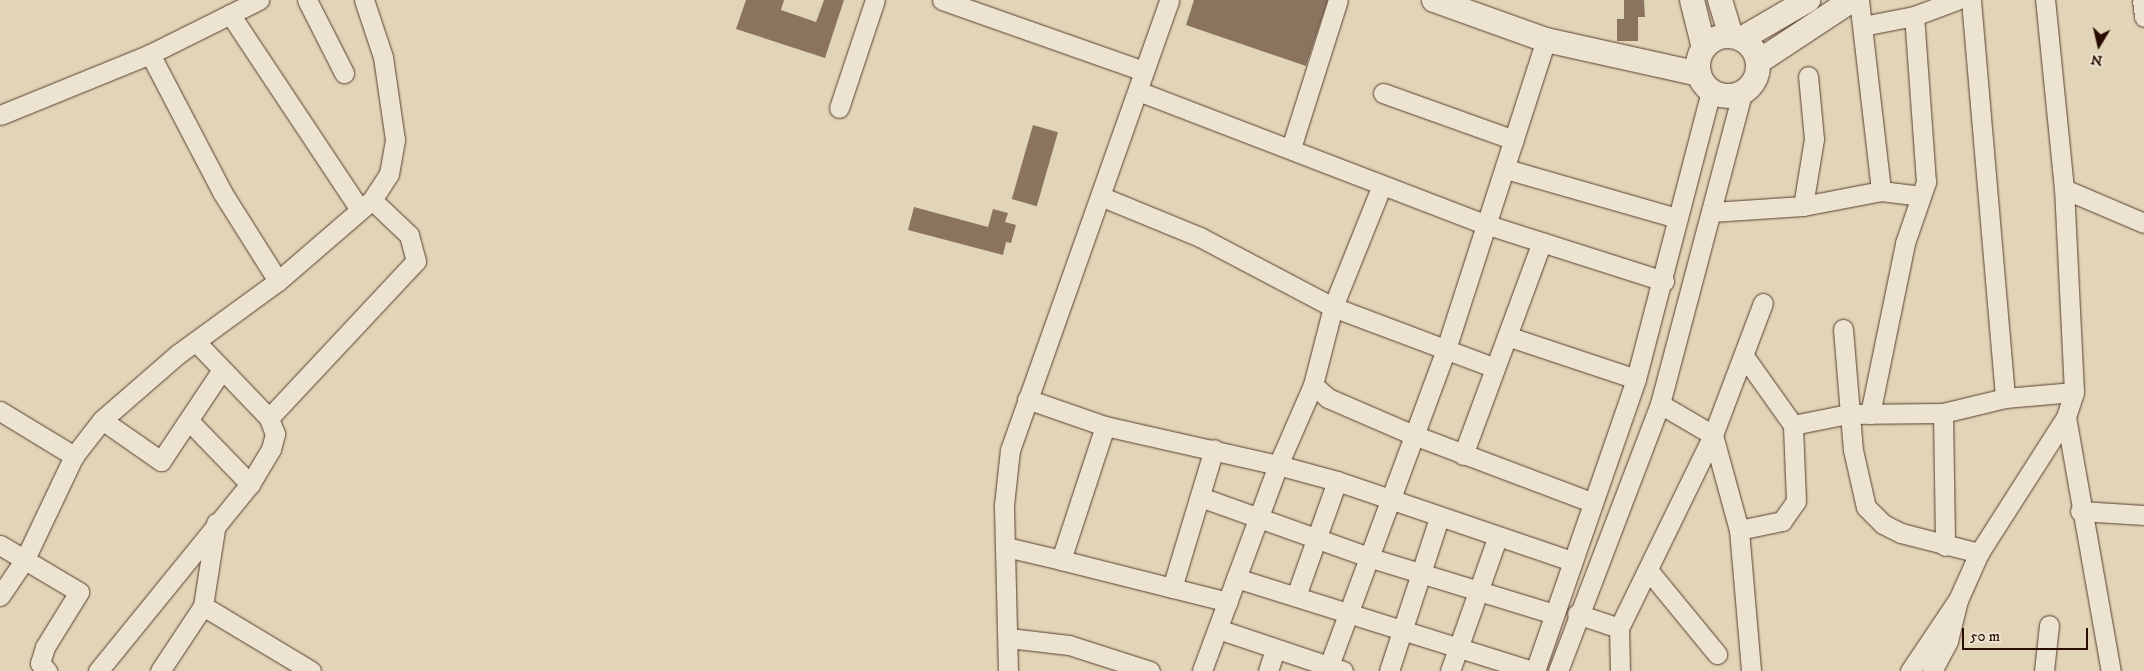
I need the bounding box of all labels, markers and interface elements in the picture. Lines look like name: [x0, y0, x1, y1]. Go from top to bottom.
north arrow: [2074, 20, 2124, 70]
text: N: [2090, 50, 2104, 70]
scale bar: [1964, 618, 2090, 650]
text: 50 m: [1970, 627, 2000, 646]

